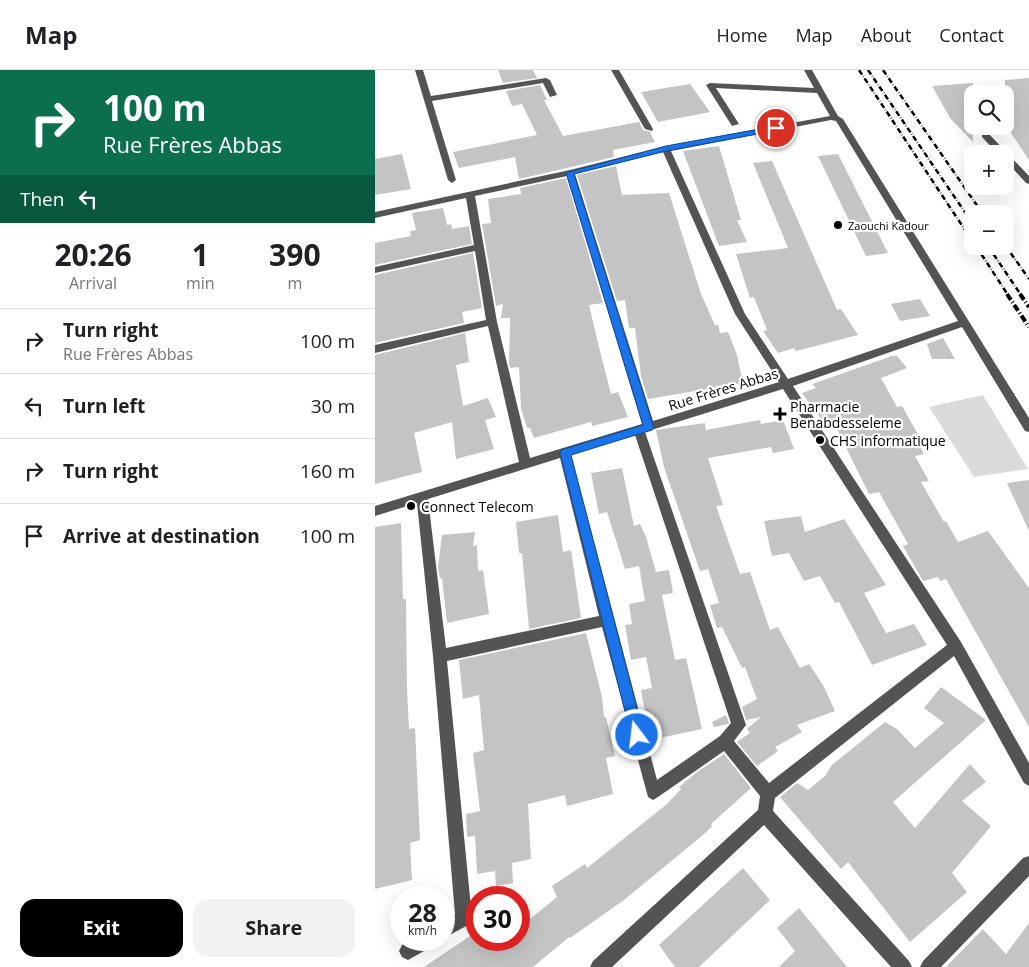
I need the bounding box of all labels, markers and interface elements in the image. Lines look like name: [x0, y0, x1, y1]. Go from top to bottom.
text: Map: [25, 18, 77, 51]
text: Home: [717, 23, 767, 47]
text: Map: [795, 23, 833, 47]
text: About: [861, 23, 911, 47]
text: Contact: [939, 23, 1004, 47]
text: 100 m: [103, 84, 207, 131]
map controls: [964, 85, 1014, 255]
button: search: [964, 85, 1014, 135]
icon: right: [20, 90, 85, 155]
pin: [755, 107, 797, 149]
icon: arrive: [762, 114, 790, 142]
text: Rue Frères Abbas: [103, 129, 282, 159]
button: +: [964, 145, 1014, 195]
icon: left: [74, 185, 102, 213]
text: Then: [20, 186, 64, 212]
button: −: [964, 205, 1014, 255]
place label: Zaouchi Kadour: [848, 218, 929, 233]
marker: Zaouchi Kadour: [832, 219, 844, 231]
text: 20:26: [54, 234, 132, 275]
text: 1: [192, 234, 209, 275]
text: 390: [269, 234, 321, 275]
text: Arrival: [69, 272, 117, 294]
text: min: [186, 272, 215, 294]
text: m: [287, 272, 302, 294]
text: Turn right: [63, 317, 158, 343]
icon: right: [20, 327, 48, 355]
text: 100 m: [300, 328, 355, 354]
text: Rue Frères Abbas: [63, 343, 193, 365]
street label: Rue Frères Abbas: [666, 363, 781, 415]
icon: left: [20, 392, 48, 420]
text: Turn left: [63, 393, 145, 419]
text: 30 m: [311, 393, 355, 419]
place label: Pharmacie Benabdesseleme: [790, 397, 902, 432]
marker: Pharmacie Benabdesseleme: [774, 408, 786, 420]
place label: CHS informatique: [830, 431, 946, 450]
marker: CHS informatique: [814, 434, 826, 446]
icon: right: [20, 457, 48, 485]
text: Turn right: [63, 458, 158, 484]
text: 160 m: [300, 458, 355, 484]
place label: Connect Telecom: [421, 497, 534, 516]
marker: Connect Telecom: [405, 500, 417, 512]
icon: arrive: [20, 522, 48, 550]
text: Arrive at destination: [63, 523, 260, 549]
text: 100 m: [300, 523, 355, 549]
position arrow: [610, 708, 662, 760]
speed limit sign: 30: [465, 886, 530, 951]
text: 28: [408, 895, 437, 929]
button: Exit: [20, 899, 183, 957]
button: Share: [193, 899, 355, 957]
text: km/h: [408, 922, 437, 939]

